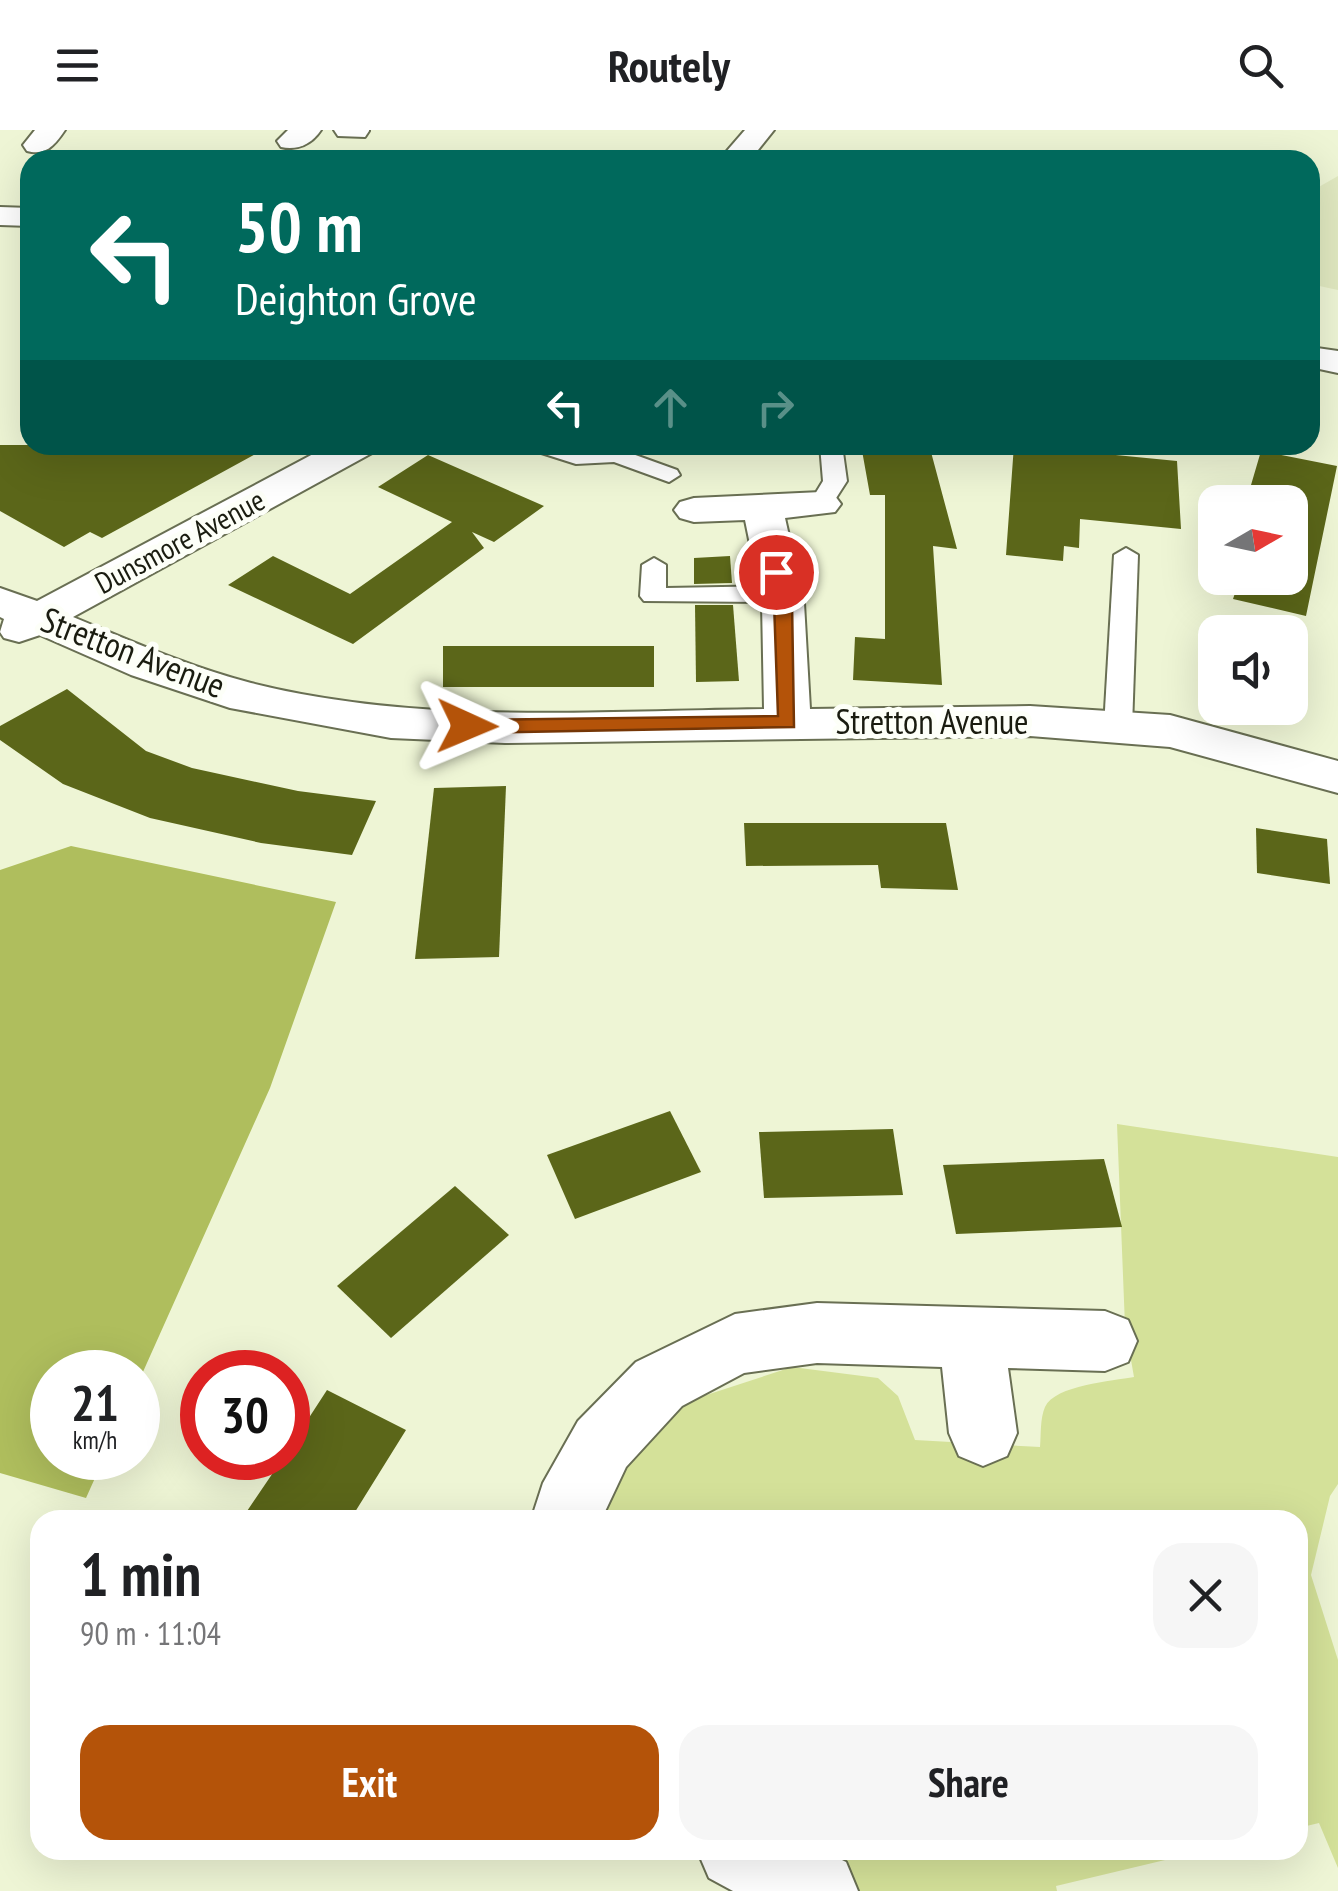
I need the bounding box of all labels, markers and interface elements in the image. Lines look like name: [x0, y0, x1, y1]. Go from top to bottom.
text: Routely: [608, 36, 730, 94]
icon: menu: [50, 38, 105, 93]
icon: search: [1233, 38, 1288, 93]
text: 50 m: [235, 181, 363, 271]
icon: left: [70, 190, 200, 320]
text: Deighton Grove: [235, 269, 476, 327]
icon: left: [538, 380, 593, 435]
icon: ahead: [643, 380, 698, 435]
icon: right: [748, 380, 803, 435]
street label: Dunsmore Avenue: [88, 480, 271, 602]
north arrow: [1198, 485, 1308, 595]
map controls: [1198, 485, 1308, 725]
pin: [734, 530, 819, 615]
icon: arrive: [749, 545, 804, 600]
street label: Stretton Avenue: [35, 596, 232, 708]
button: sound: [1198, 615, 1308, 725]
position arrow: [415, 674, 519, 778]
street label: Stretton Avenue: [835, 698, 1029, 744]
speed limit sign: 30: [180, 1350, 310, 1480]
text: 21: [71, 1370, 119, 1435]
text: km/h: [73, 1424, 117, 1456]
text: 1 min: [80, 1535, 201, 1613]
button: close: [1153, 1543, 1258, 1648]
text: 90 m · 11:04: [80, 1612, 221, 1654]
button: Exit: [80, 1725, 659, 1840]
button: Share: [679, 1725, 1258, 1840]

